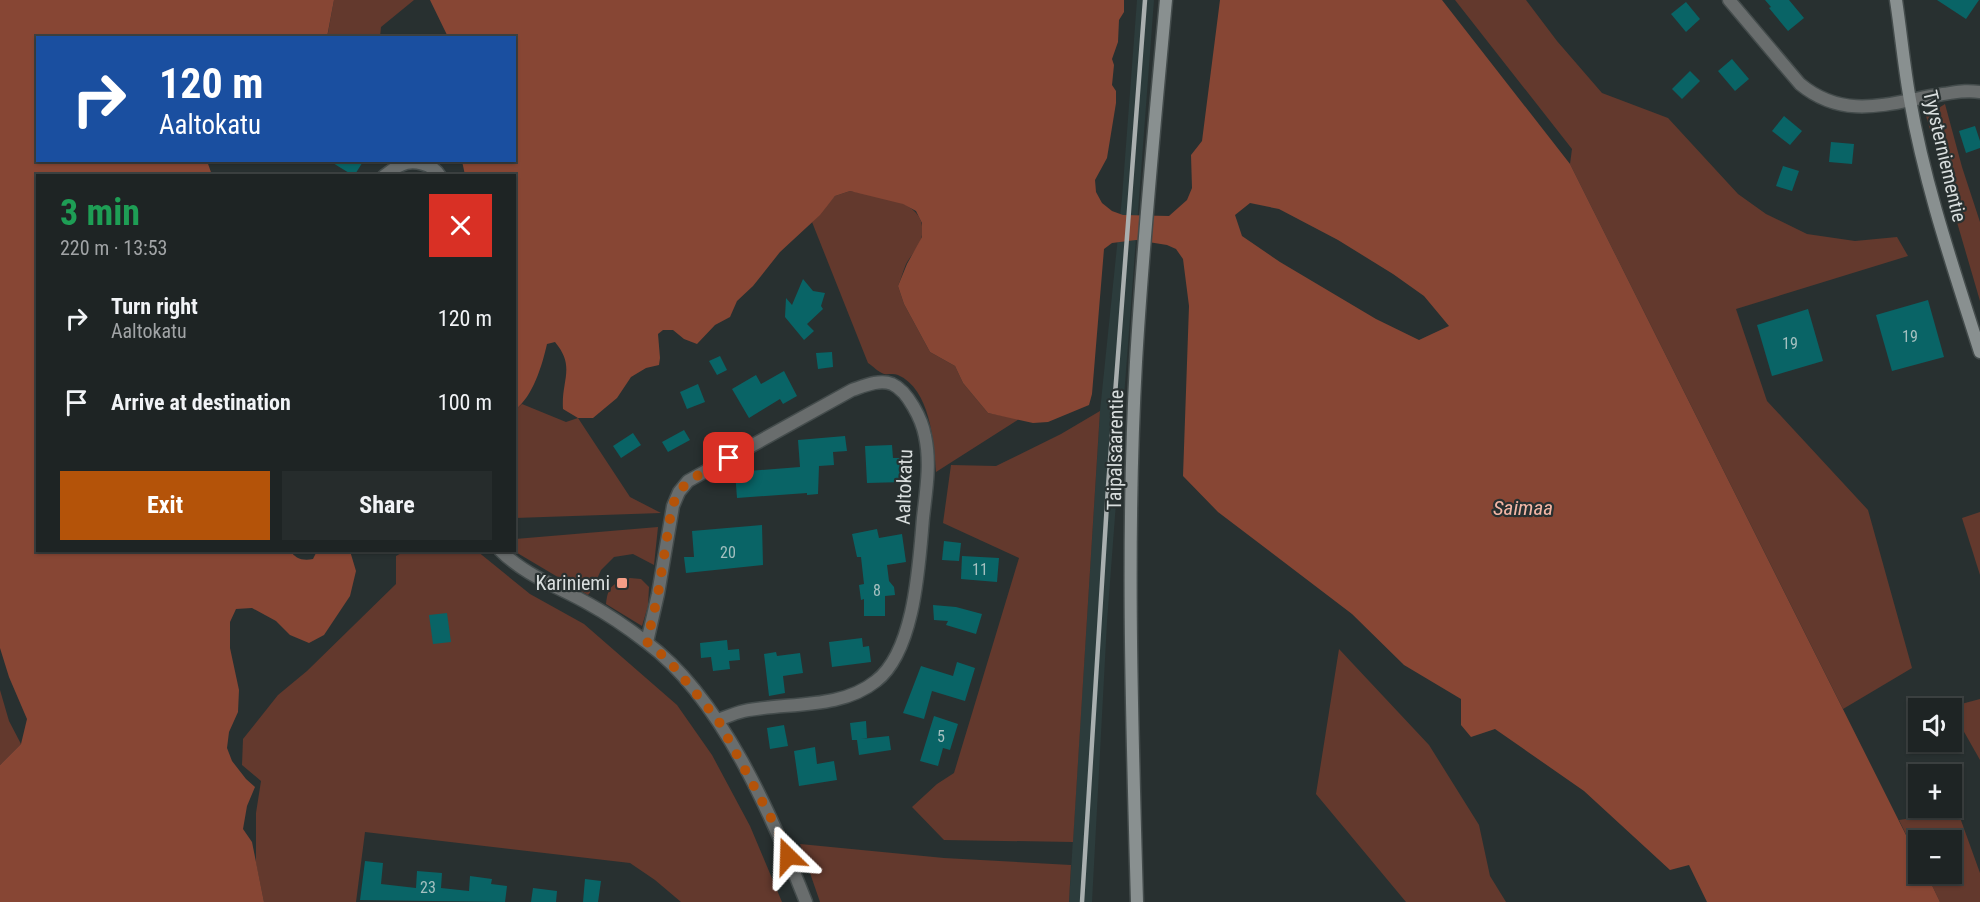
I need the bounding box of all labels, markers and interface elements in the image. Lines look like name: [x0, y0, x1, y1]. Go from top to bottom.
text: 120 m: [159, 59, 264, 108]
icon: right: [60, 60, 138, 138]
street label: Tyysterniementie: [1918, 88, 1972, 224]
text: Aaltokatu: [159, 109, 261, 141]
text: 3 min: [60, 192, 140, 234]
button: close: [429, 194, 492, 257]
text: 220 m · 13:53: [60, 236, 167, 260]
text: Turn right: [111, 294, 198, 319]
icon: right: [60, 302, 93, 335]
text: 120 m: [438, 306, 492, 331]
text: Aaltokatu: [111, 319, 187, 343]
house number: 19: [1902, 327, 1918, 346]
house number: 19: [1782, 334, 1798, 353]
icon: arrive: [60, 386, 93, 419]
street label: Taipalsaarentie: [1102, 389, 1128, 511]
text: Arrive at destination: [111, 390, 291, 415]
text: 100 m: [438, 390, 492, 415]
pin: [703, 432, 754, 483]
icon: arrive: [712, 441, 745, 474]
street label: Aaltokatu: [891, 449, 917, 525]
button: Exit: [60, 471, 270, 540]
button: Share: [282, 471, 492, 540]
water label: Saimaa: [1493, 496, 1553, 520]
house number: 20: [720, 543, 736, 562]
house number: 11: [972, 560, 988, 579]
place label: Kariniemi: [536, 571, 610, 595]
marker: Kariniemi: [615, 576, 629, 590]
house number: 8: [873, 581, 881, 600]
map controls: [1908, 698, 1962, 884]
button: sound: [1908, 698, 1962, 752]
house number: 5: [937, 727, 945, 746]
button: +: [1908, 764, 1962, 818]
position arrow: [756, 824, 820, 888]
button: −: [1908, 830, 1962, 884]
house number: 23: [420, 878, 436, 897]

